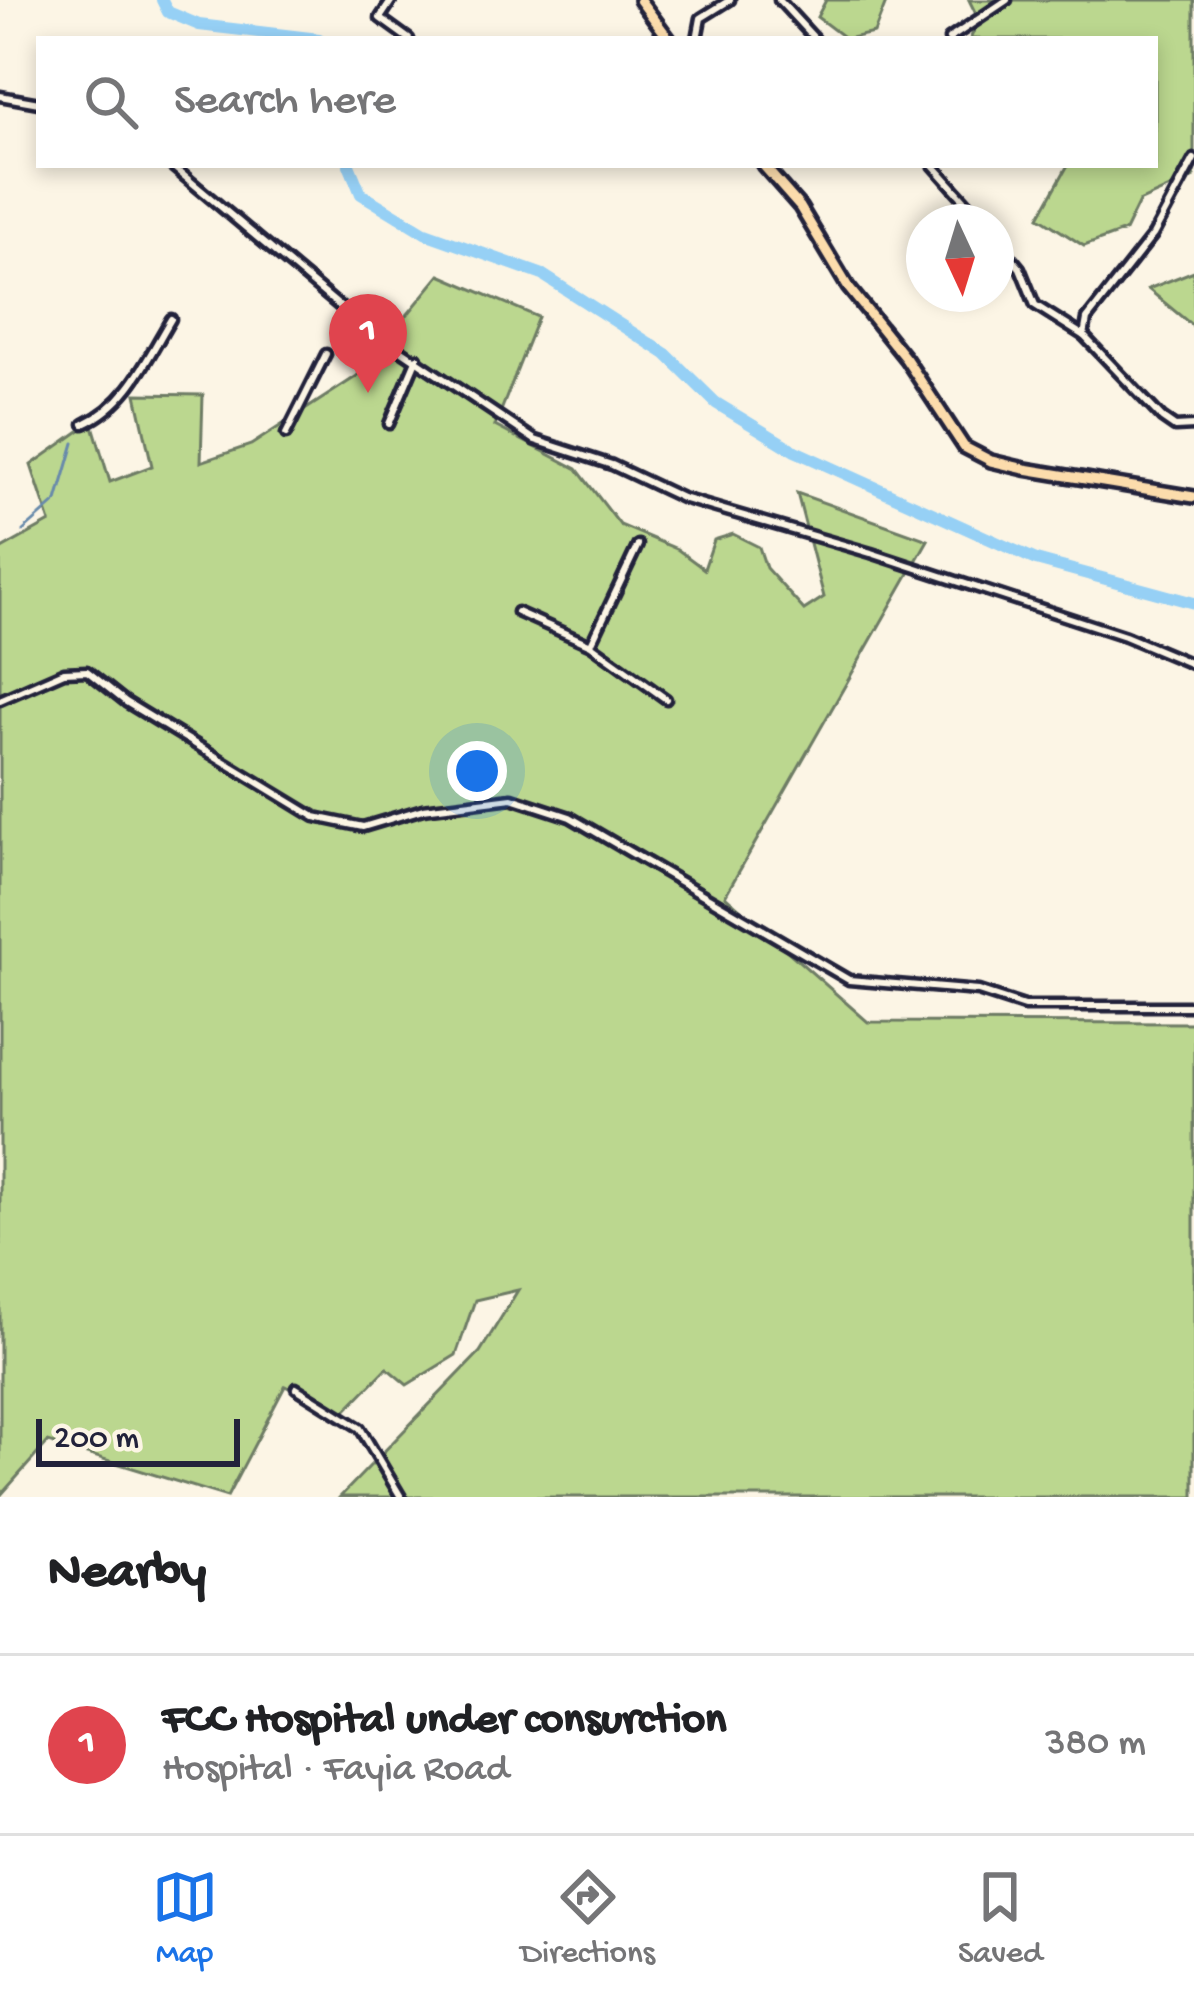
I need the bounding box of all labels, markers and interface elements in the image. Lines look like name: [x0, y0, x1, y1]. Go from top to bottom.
search box: [36, 36, 1158, 168]
icon: search: [78, 69, 144, 135]
text: Search here: [174, 76, 396, 129]
north arrow: [906, 204, 1014, 312]
pin: 1: [329, 294, 407, 393]
your location: [447, 741, 507, 801]
scale bar: [36, 1413, 240, 1466]
text: 200 m: [54, 1421, 139, 1459]
text: Nearby: [48, 1545, 206, 1605]
text: FCC Hospital under consurction: [162, 1695, 726, 1748]
text: 1: [79, 1722, 95, 1768]
text: 380 m: [1045, 1722, 1146, 1768]
text: Hospital · Fayia Road: [162, 1748, 509, 1794]
tab: Map: [152, 1864, 218, 1974]
tab: Directions: [521, 1864, 655, 1974]
tab: Saved: [958, 1864, 1042, 1974]

